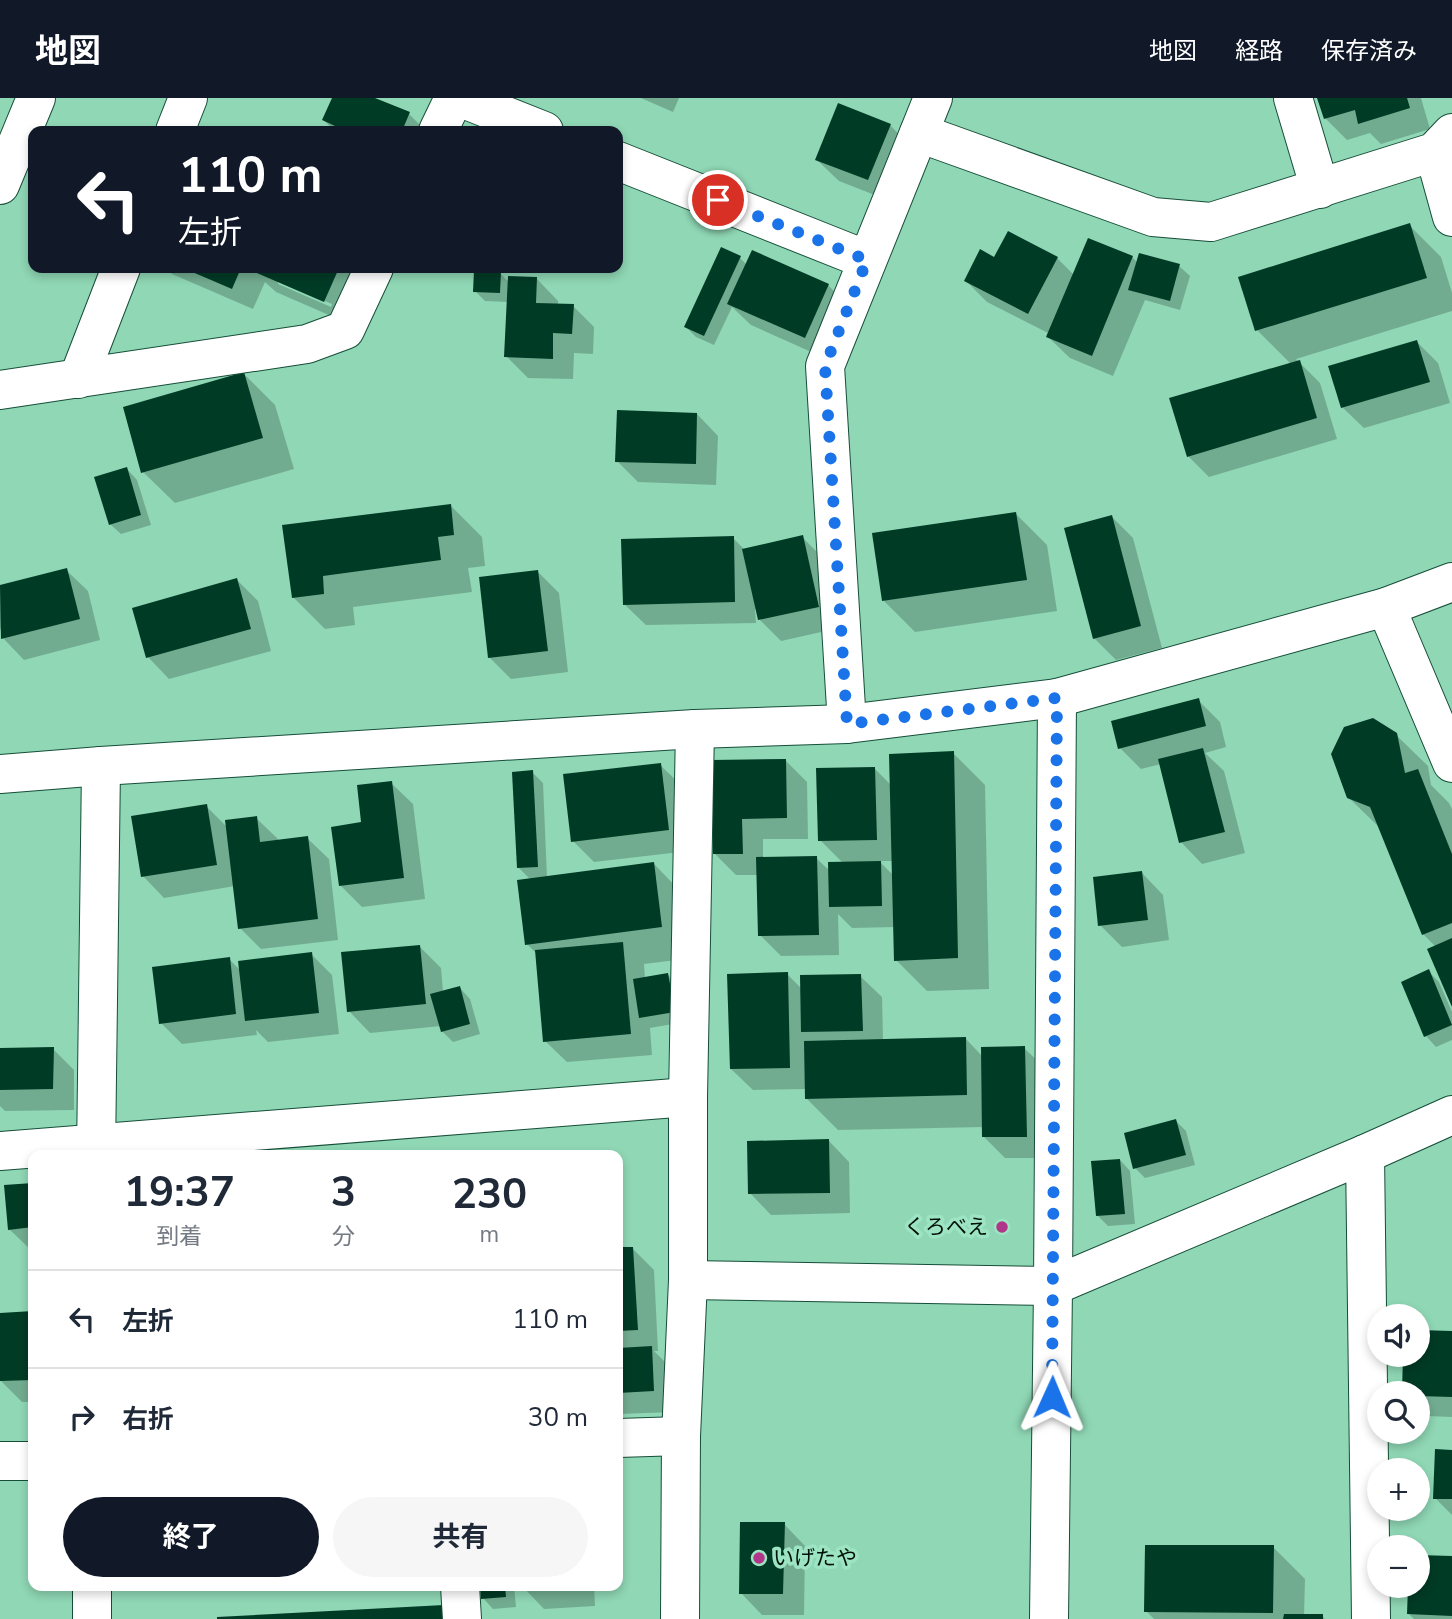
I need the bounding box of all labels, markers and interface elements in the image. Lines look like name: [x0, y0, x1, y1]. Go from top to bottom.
text: 地図: [35, 29, 101, 74]
text: 地図: [1149, 35, 1197, 67]
text: 経路: [1235, 35, 1283, 67]
text: 保存済み: [1321, 35, 1417, 67]
text: 110 m: [178, 142, 322, 209]
icon: left: [63, 154, 154, 245]
pin: [688, 170, 748, 230]
icon: arrive: [699, 181, 737, 219]
text: 左折: [178, 211, 242, 254]
text: 19:37: [124, 1164, 235, 1221]
text: 3: [331, 1164, 356, 1221]
text: 230: [452, 1166, 527, 1223]
place label: くろべえ: [904, 1213, 988, 1241]
text: m: [480, 1219, 499, 1250]
marker: くろべえ: [994, 1219, 1010, 1235]
text: 到着: [156, 1221, 202, 1252]
text: 分: [332, 1221, 355, 1252]
icon: left: [63, 1300, 101, 1338]
text: 110 m: [512, 1302, 588, 1337]
text: 左折: [122, 1304, 174, 1339]
map controls: [1367, 1304, 1430, 1598]
button: sound: [1367, 1304, 1430, 1367]
position arrow: [1015, 1360, 1089, 1434]
button: search: [1367, 1381, 1430, 1444]
icon: right: [63, 1398, 101, 1436]
text: 30 m: [528, 1400, 588, 1435]
text: 右折: [122, 1402, 174, 1437]
button: +: [1367, 1458, 1430, 1521]
button: 終了: [63, 1497, 319, 1577]
button: 共有: [333, 1497, 588, 1577]
button: −: [1367, 1535, 1430, 1598]
place label: いげたや: [773, 1544, 857, 1572]
marker: いげたや: [751, 1550, 767, 1566]

